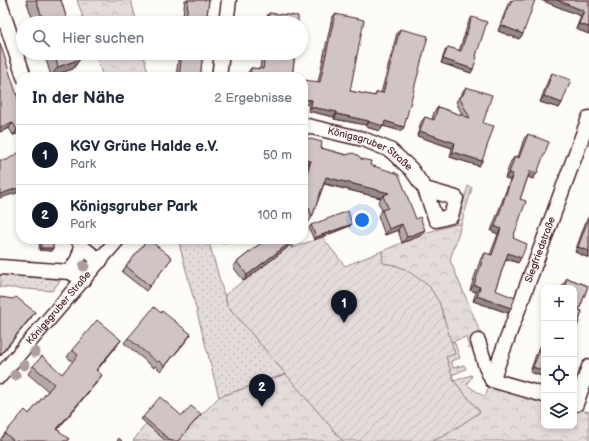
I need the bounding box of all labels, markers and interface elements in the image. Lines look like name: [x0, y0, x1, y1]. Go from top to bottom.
search box: [16, 16, 308, 60]
icon: search: [30, 27, 52, 49]
text: Hier suchen: [62, 29, 144, 48]
text: In der Nähe: [32, 88, 125, 108]
text: 2 Ergebnisse: [214, 90, 292, 106]
street label: Königsgruber Straße: [326, 125, 415, 173]
text: KGV Grüne Halde e.V.: [70, 137, 218, 156]
text: 1: [42, 147, 48, 163]
text: 50 m: [263, 147, 292, 163]
text: Park: [70, 156, 96, 172]
text: Königsgruber Park: [70, 197, 198, 216]
text: 2: [41, 207, 49, 223]
text: 100 m: [257, 207, 292, 223]
your location: [352, 210, 372, 230]
street label: Siegfriedstraße: [523, 215, 558, 284]
text: Park: [70, 216, 96, 232]
street label: Königsgruber Straße: [24, 269, 94, 347]
map controls: [541, 285, 577, 429]
button: +: [541, 285, 577, 321]
pin: 1: [331, 290, 357, 323]
button: −: [541, 321, 577, 357]
button: locate: [541, 357, 577, 393]
pin: 2: [249, 374, 275, 407]
button: layers: [541, 393, 577, 429]

